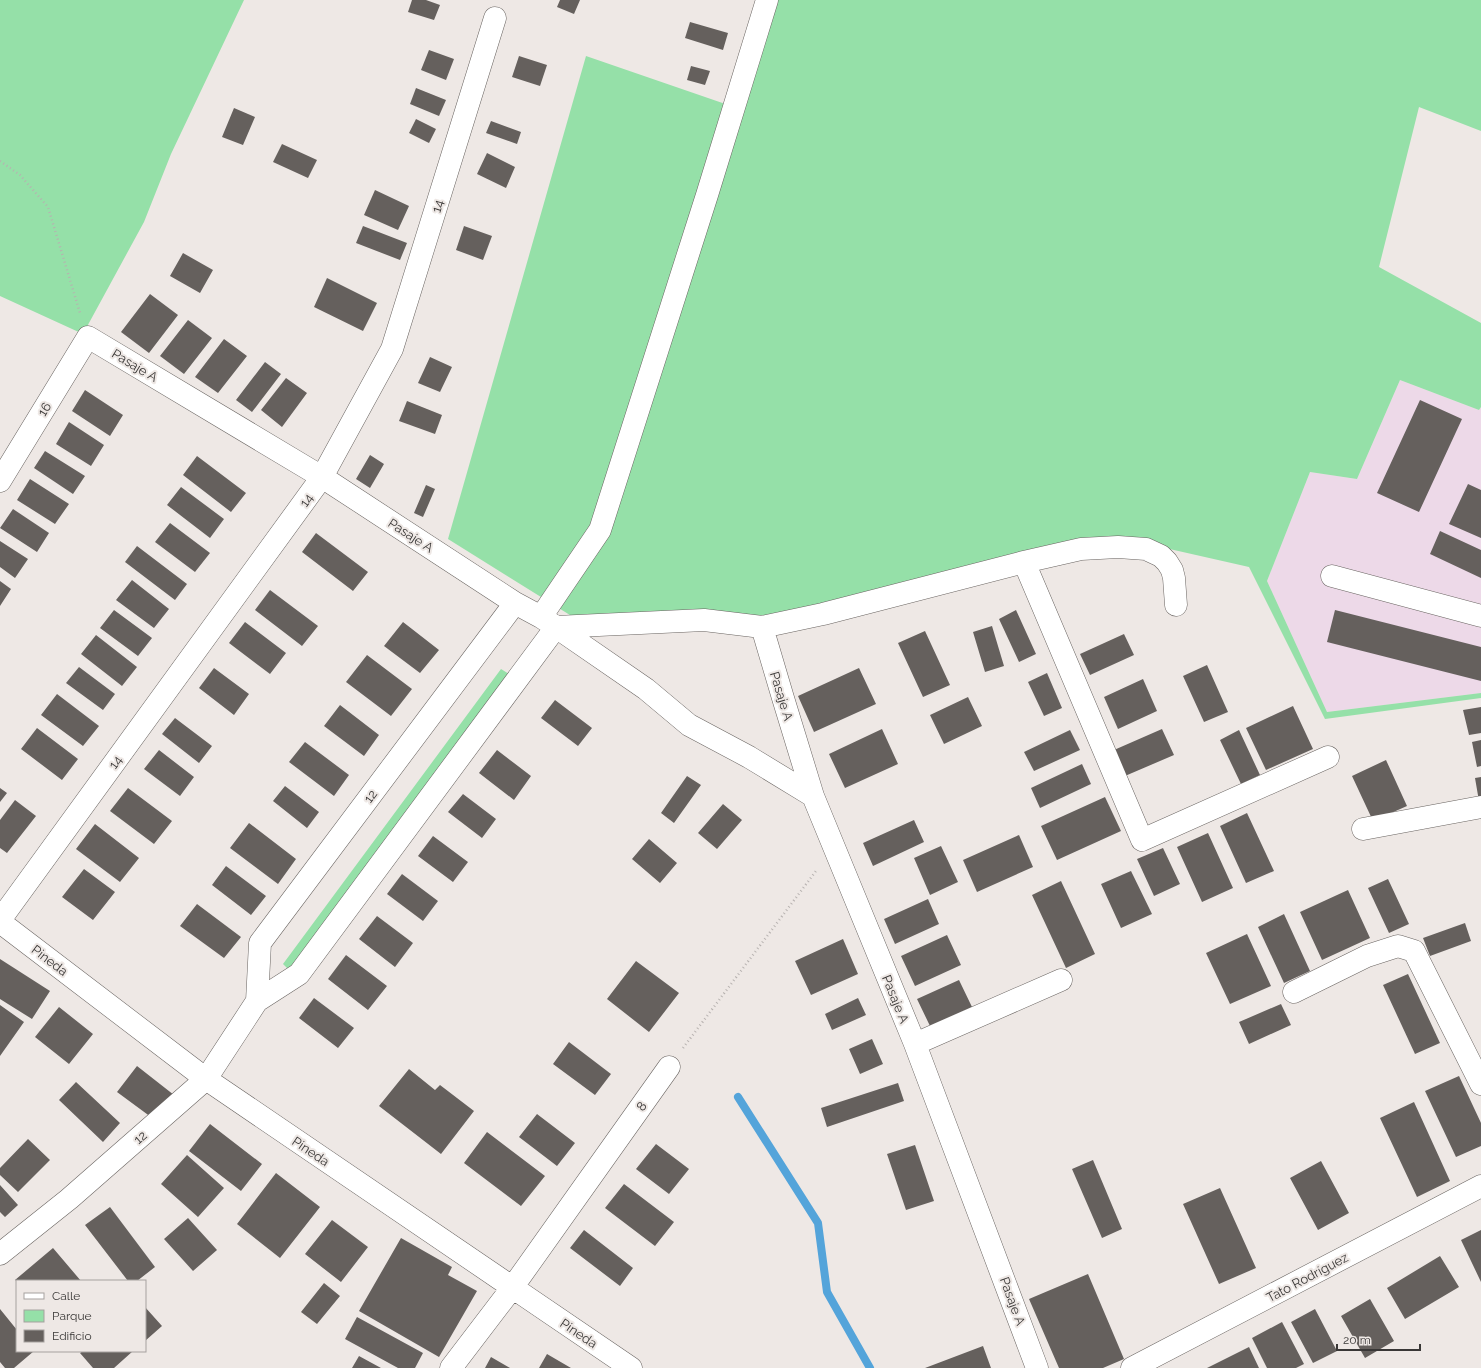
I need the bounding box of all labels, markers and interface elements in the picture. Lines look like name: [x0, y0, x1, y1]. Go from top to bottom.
street label: 14: [428, 198, 447, 214]
street label: Pasaje A: [109, 346, 161, 385]
street label: 16: [35, 400, 54, 419]
street label: 14: [297, 491, 316, 510]
street label: Pasaje A: [385, 515, 436, 556]
street label: Pasaje A: [767, 670, 796, 723]
street label: 14: [106, 753, 125, 772]
street label: 12: [361, 787, 380, 806]
street label: Pineda: [29, 942, 71, 979]
street label: Pasaje A: [879, 973, 912, 1026]
street label: 8: [633, 1099, 650, 1114]
street label: 12: [131, 1128, 150, 1147]
street label: Pineda: [289, 1134, 332, 1169]
street label: Tato Rodríguez: [1264, 1250, 1351, 1305]
street label: Pasaje A: [997, 1275, 1028, 1328]
legend: [16, 1280, 146, 1352]
text: Calle: [52, 1289, 80, 1303]
text: Parque: [52, 1309, 92, 1323]
street label: Pineda: [557, 1316, 600, 1351]
scale bar: [1337, 1326, 1420, 1352]
text: Edificio: [52, 1329, 92, 1343]
text: 20 m: [1343, 1333, 1371, 1347]

